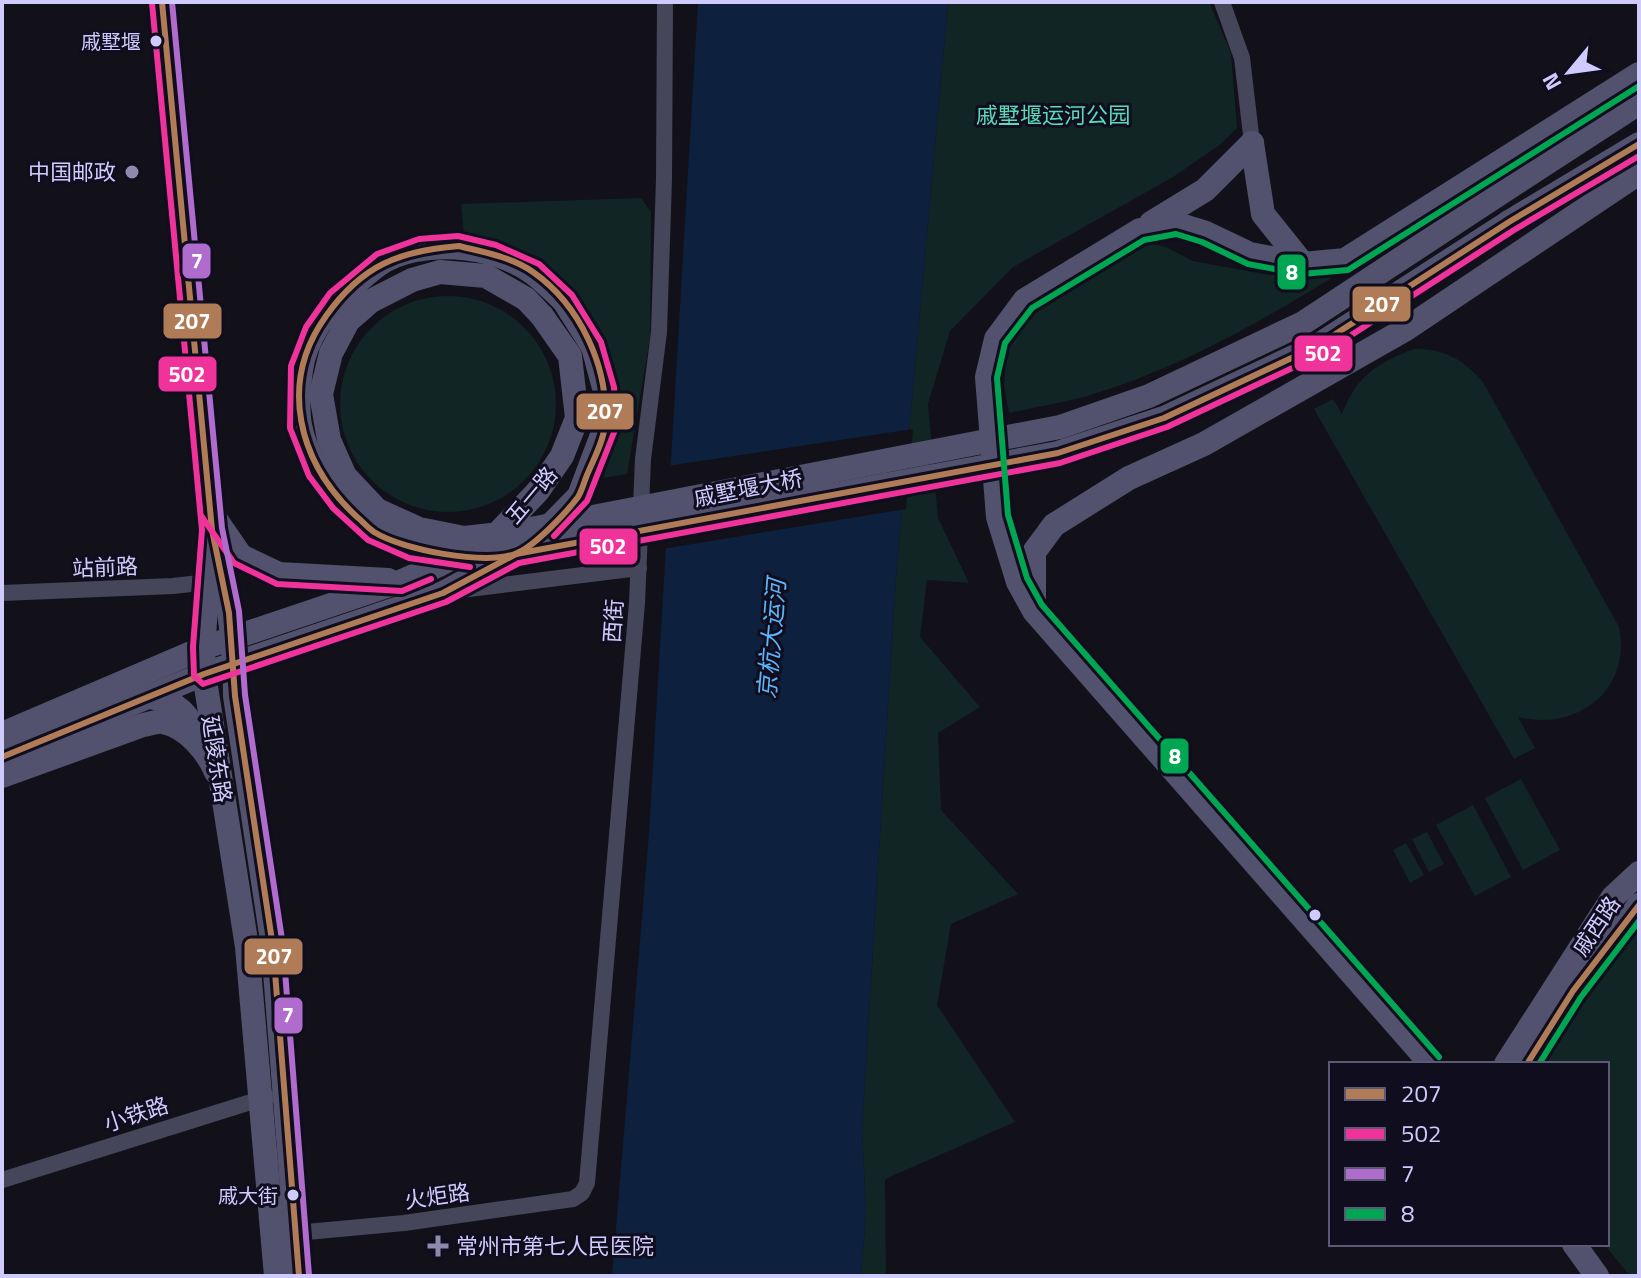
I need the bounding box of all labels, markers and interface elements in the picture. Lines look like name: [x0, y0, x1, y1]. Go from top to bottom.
place label: 戚墅堰: [81, 26, 141, 57]
north arrow: [1529, 32, 1609, 112]
marker: 戚墅堰: [148, 33, 164, 49]
text: N: [1533, 67, 1570, 97]
park label: 戚墅堰运河公园: [976, 98, 1130, 132]
place label: 中国邮政: [28, 155, 116, 189]
marker: 中国邮政: [123, 163, 141, 181]
line badge: 7: [181, 242, 212, 280]
text: 7: [191, 244, 203, 278]
line badge: 8: [1276, 253, 1307, 291]
text: 8: [1286, 255, 1298, 289]
line badge: 207: [1351, 285, 1412, 323]
text: 207: [1364, 287, 1400, 321]
line badge: 207: [162, 302, 223, 340]
text: 207: [174, 304, 210, 338]
line badge: 502: [1293, 334, 1354, 373]
text: 502: [1305, 336, 1341, 370]
line badge: 502: [157, 355, 218, 393]
text: 502: [169, 357, 205, 391]
line badge: 207: [575, 392, 635, 431]
text: 207: [587, 394, 623, 428]
street label: 五一路: [497, 459, 565, 531]
street label: 戚墅堰大桥: [691, 461, 805, 515]
line badge: 502: [578, 527, 639, 566]
text: 502: [590, 529, 626, 563]
street label: 站前路: [71, 549, 139, 585]
water label: 京杭大运河: [748, 574, 795, 700]
street label: 西街: [595, 598, 631, 644]
street label: 延陵东路: [193, 713, 241, 805]
line badge: 8: [1159, 737, 1190, 775]
text: 8: [1169, 739, 1181, 773]
street label: 戚西路: [1563, 889, 1629, 963]
unlabelled marker: [1307, 907, 1323, 923]
line badge: 207: [243, 937, 304, 976]
text: 207: [256, 939, 292, 973]
line badge: 7: [273, 996, 304, 1035]
text: 7: [282, 998, 294, 1032]
legend: [1329, 1062, 1609, 1246]
text: 207: [1401, 1075, 1441, 1111]
street label: 小铁路: [99, 1088, 173, 1140]
text: 502: [1401, 1115, 1441, 1151]
text: 7: [1401, 1155, 1414, 1191]
street label: 火炬路: [402, 1175, 472, 1217]
place label: 戚大街: [218, 1180, 278, 1211]
marker: 戚大街: [285, 1187, 301, 1203]
text: 8: [1401, 1195, 1414, 1231]
place label: 常州市第七人民医院: [456, 1229, 654, 1263]
marker: 常州市第七人民医院: [427, 1235, 449, 1257]

